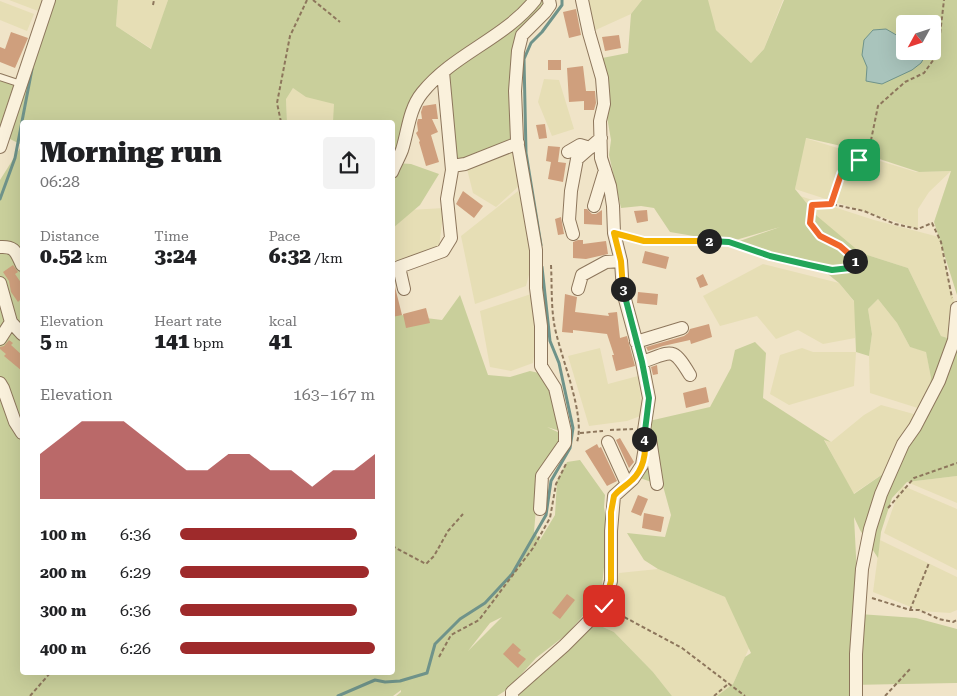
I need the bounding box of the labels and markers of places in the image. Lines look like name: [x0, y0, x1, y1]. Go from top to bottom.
pin: [838, 139, 880, 181]
pin: 2: [696, 228, 722, 254]
pin: 1: [842, 248, 868, 274]
pin: 3: [610, 276, 636, 302]
pin: 4: [632, 426, 656, 452]
pin: [583, 585, 625, 627]

